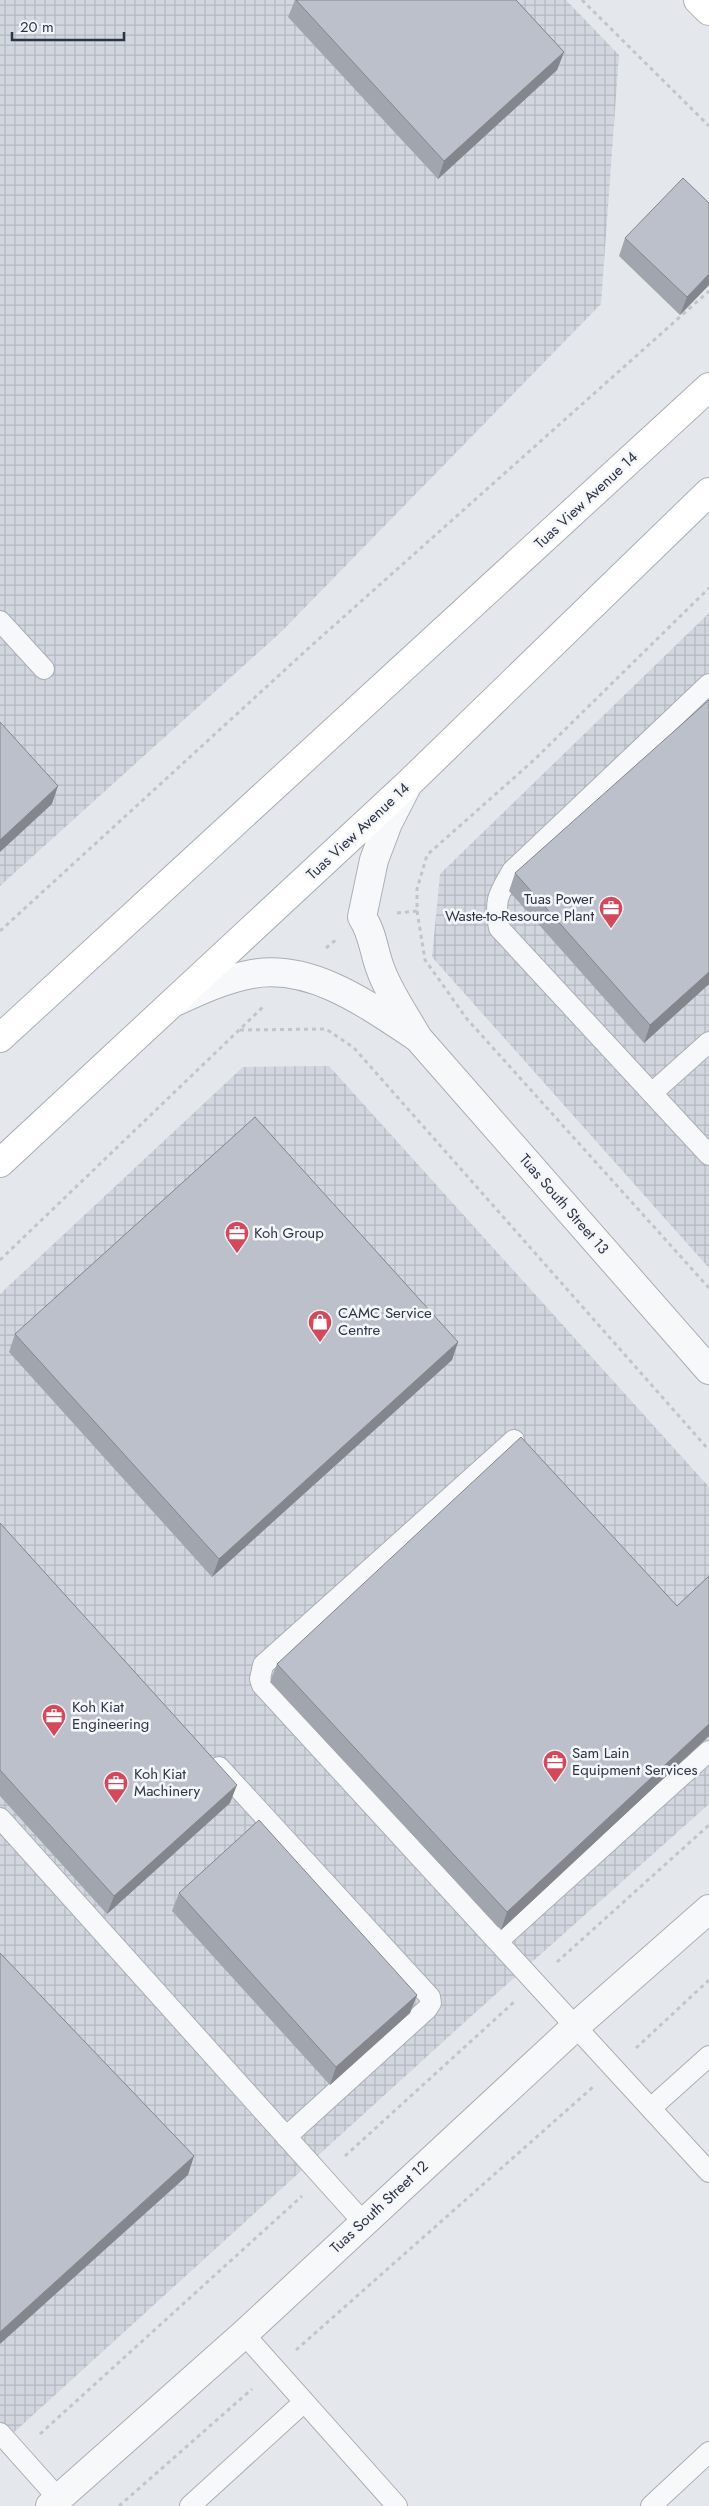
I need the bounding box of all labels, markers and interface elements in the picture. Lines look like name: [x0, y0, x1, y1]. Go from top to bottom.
scale bar: [12, 10, 125, 42]
text: 20 m: [20, 16, 54, 38]
street label: Tuas View Avenue 14: [529, 446, 643, 554]
street label: Tuas View Avenue 14: [301, 777, 415, 885]
place label: Tuas Power Waste-to-Resource Plant: [445, 888, 595, 927]
office icon: Tuas Power Waste-to-Resource Plant: [598, 895, 624, 929]
street label: Tuas South Street 13: [514, 1149, 614, 1259]
office icon: Koh Group: [224, 1220, 250, 1254]
place label: Koh Group: [254, 1222, 324, 1244]
place label: CAMC Service Centre: [338, 1302, 432, 1341]
shop icon: CAMC Service Centre: [307, 1309, 333, 1343]
place label: Koh Kiat Engineering: [72, 1696, 149, 1735]
office icon: Koh Kiat Engineering: [41, 1703, 67, 1737]
place label: Sam Lain Equipment Services: [572, 1742, 698, 1781]
office icon: Sam Lain Equipment Services: [542, 1749, 568, 1783]
place label: Koh Kiat Machinery: [134, 1763, 201, 1802]
office icon: Koh Kiat Machinery: [103, 1770, 129, 1804]
street label: Tuas South Street 12: [325, 2156, 433, 2258]

